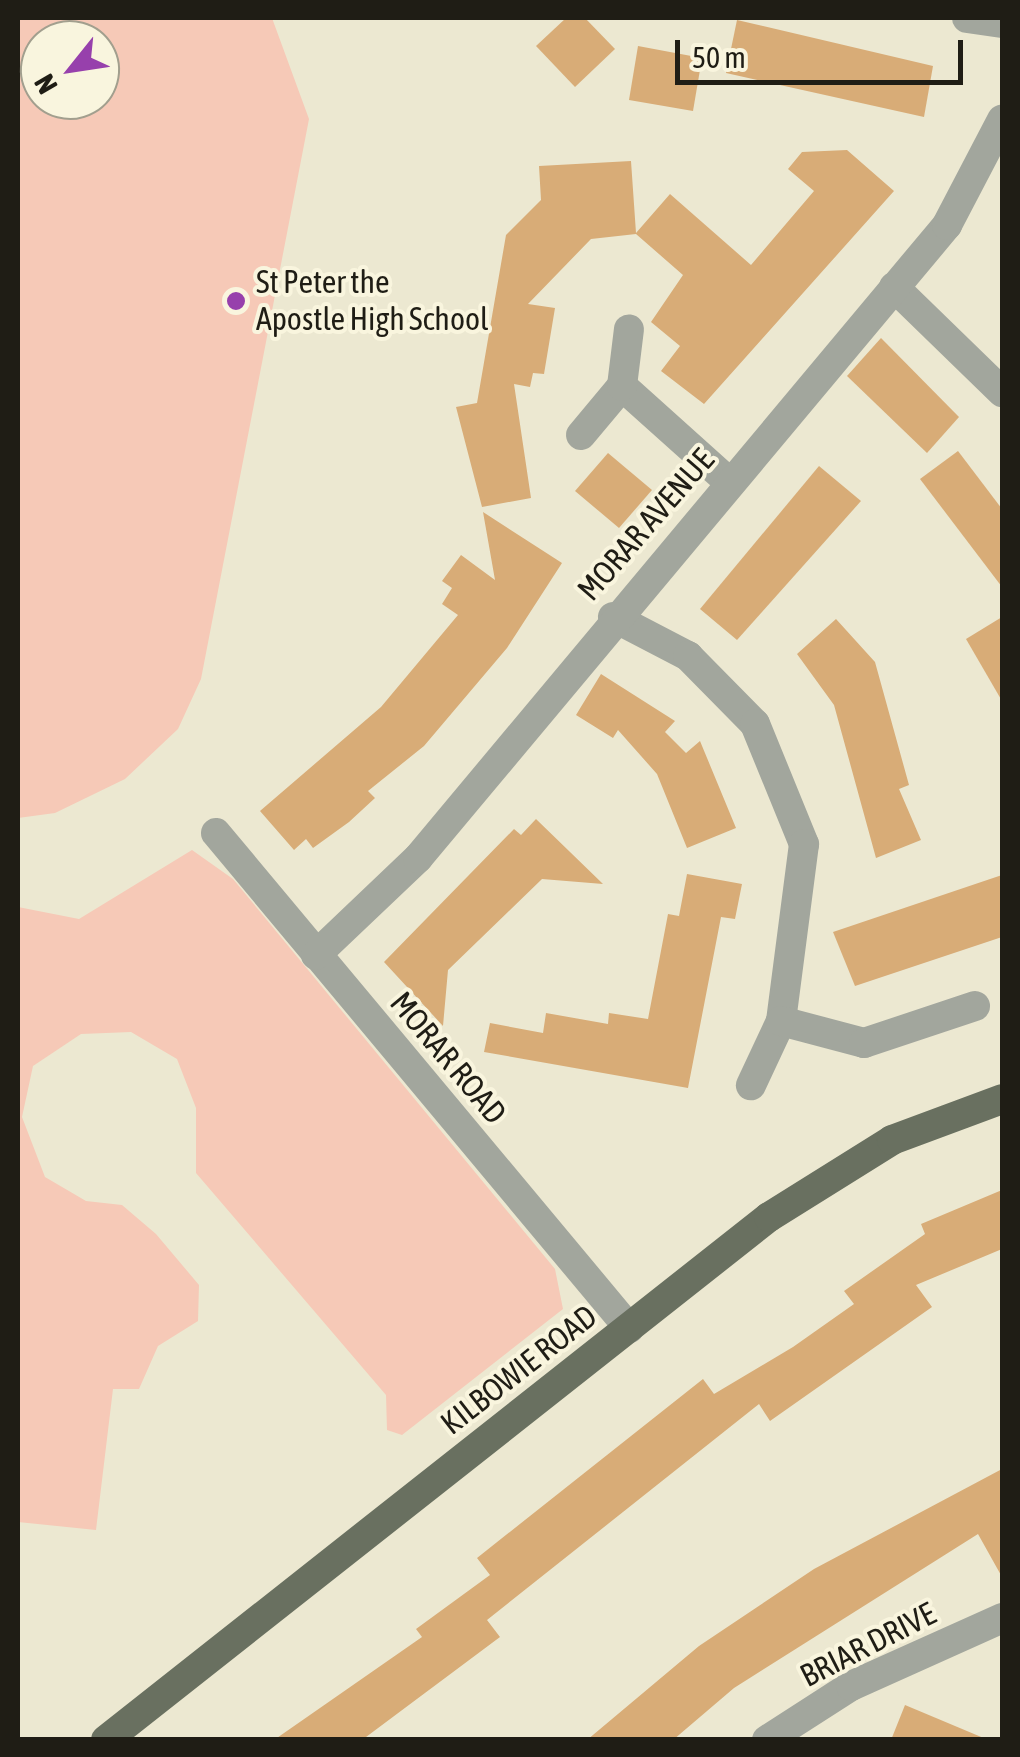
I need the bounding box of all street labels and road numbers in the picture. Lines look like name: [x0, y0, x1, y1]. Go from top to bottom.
street label: MORAR AVENUE: [570, 441, 722, 609]
street label: MORAR ROAD: [382, 984, 514, 1132]
street label: KILBOWIE ROAD: [433, 1297, 605, 1443]
street label: BRIAR DRIVE: [794, 1595, 942, 1695]

